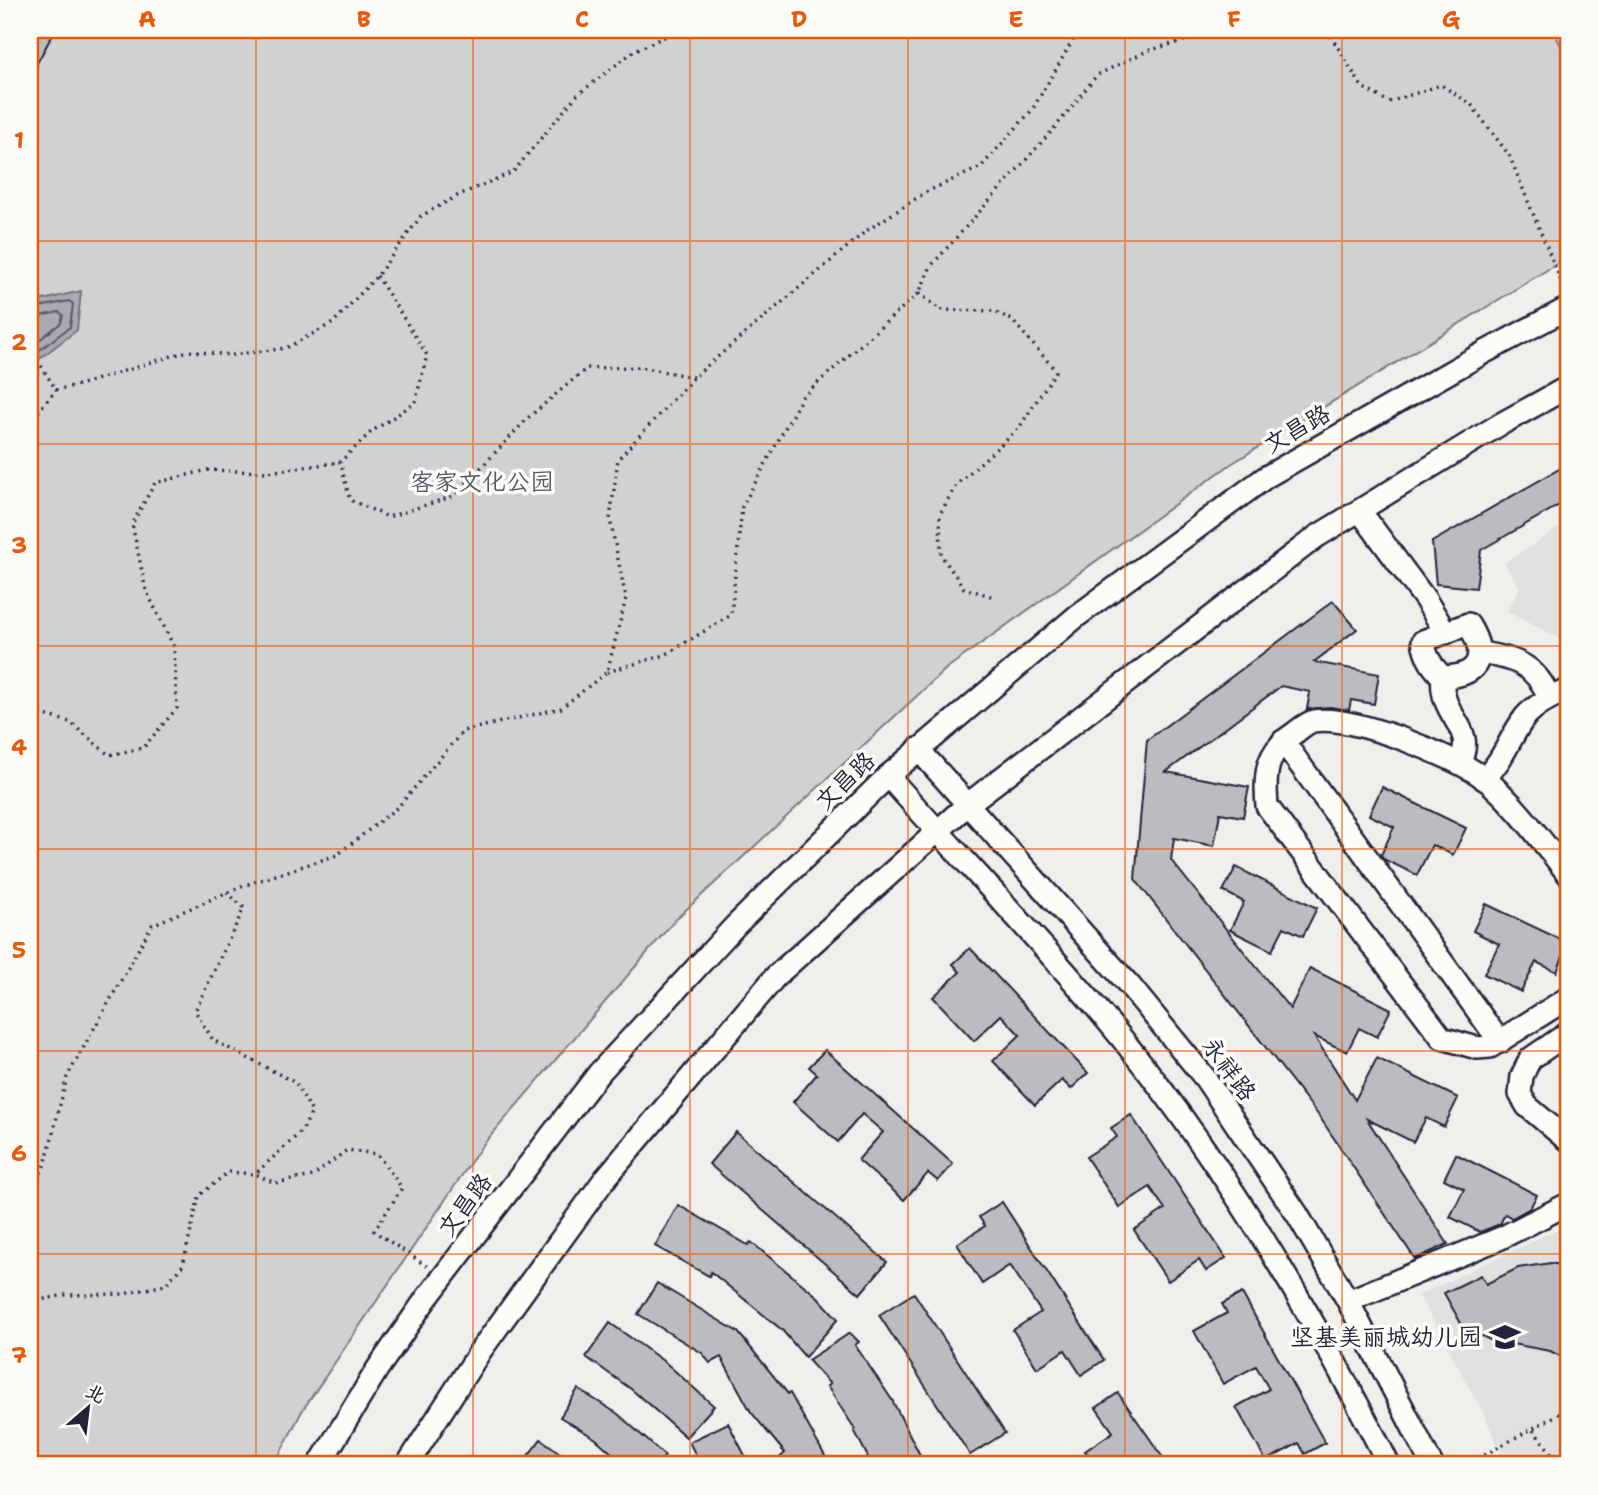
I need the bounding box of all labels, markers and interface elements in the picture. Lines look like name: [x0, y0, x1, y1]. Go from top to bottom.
text: A: [138, 4, 156, 34]
text: B: [357, 4, 371, 34]
text: C: [575, 4, 589, 34]
text: D: [791, 4, 807, 34]
text: E: [1008, 4, 1024, 34]
text: F: [1227, 4, 1241, 34]
text: G: [1442, 4, 1461, 34]
text: 1: [14, 125, 24, 155]
text: 2: [11, 327, 27, 357]
street label: 文昌路: [1258, 397, 1336, 461]
park label: 客家文化公园: [410, 466, 554, 498]
text: 3: [11, 530, 27, 560]
text: 4: [11, 732, 27, 762]
street label: 文昌路: [808, 744, 882, 818]
text: 5: [12, 935, 26, 965]
street label: 永祥路: [1195, 1031, 1263, 1107]
text: 6: [11, 1138, 27, 1168]
street label: 文昌路: [431, 1167, 499, 1243]
school or university icon: 坚基美丽城幼儿园: [1488, 1320, 1522, 1354]
place label: 坚基美丽城幼儿园: [1290, 1321, 1482, 1353]
text: 7: [11, 1340, 27, 1370]
north arrow: [52, 1372, 122, 1442]
text: 北: [81, 1378, 110, 1409]

